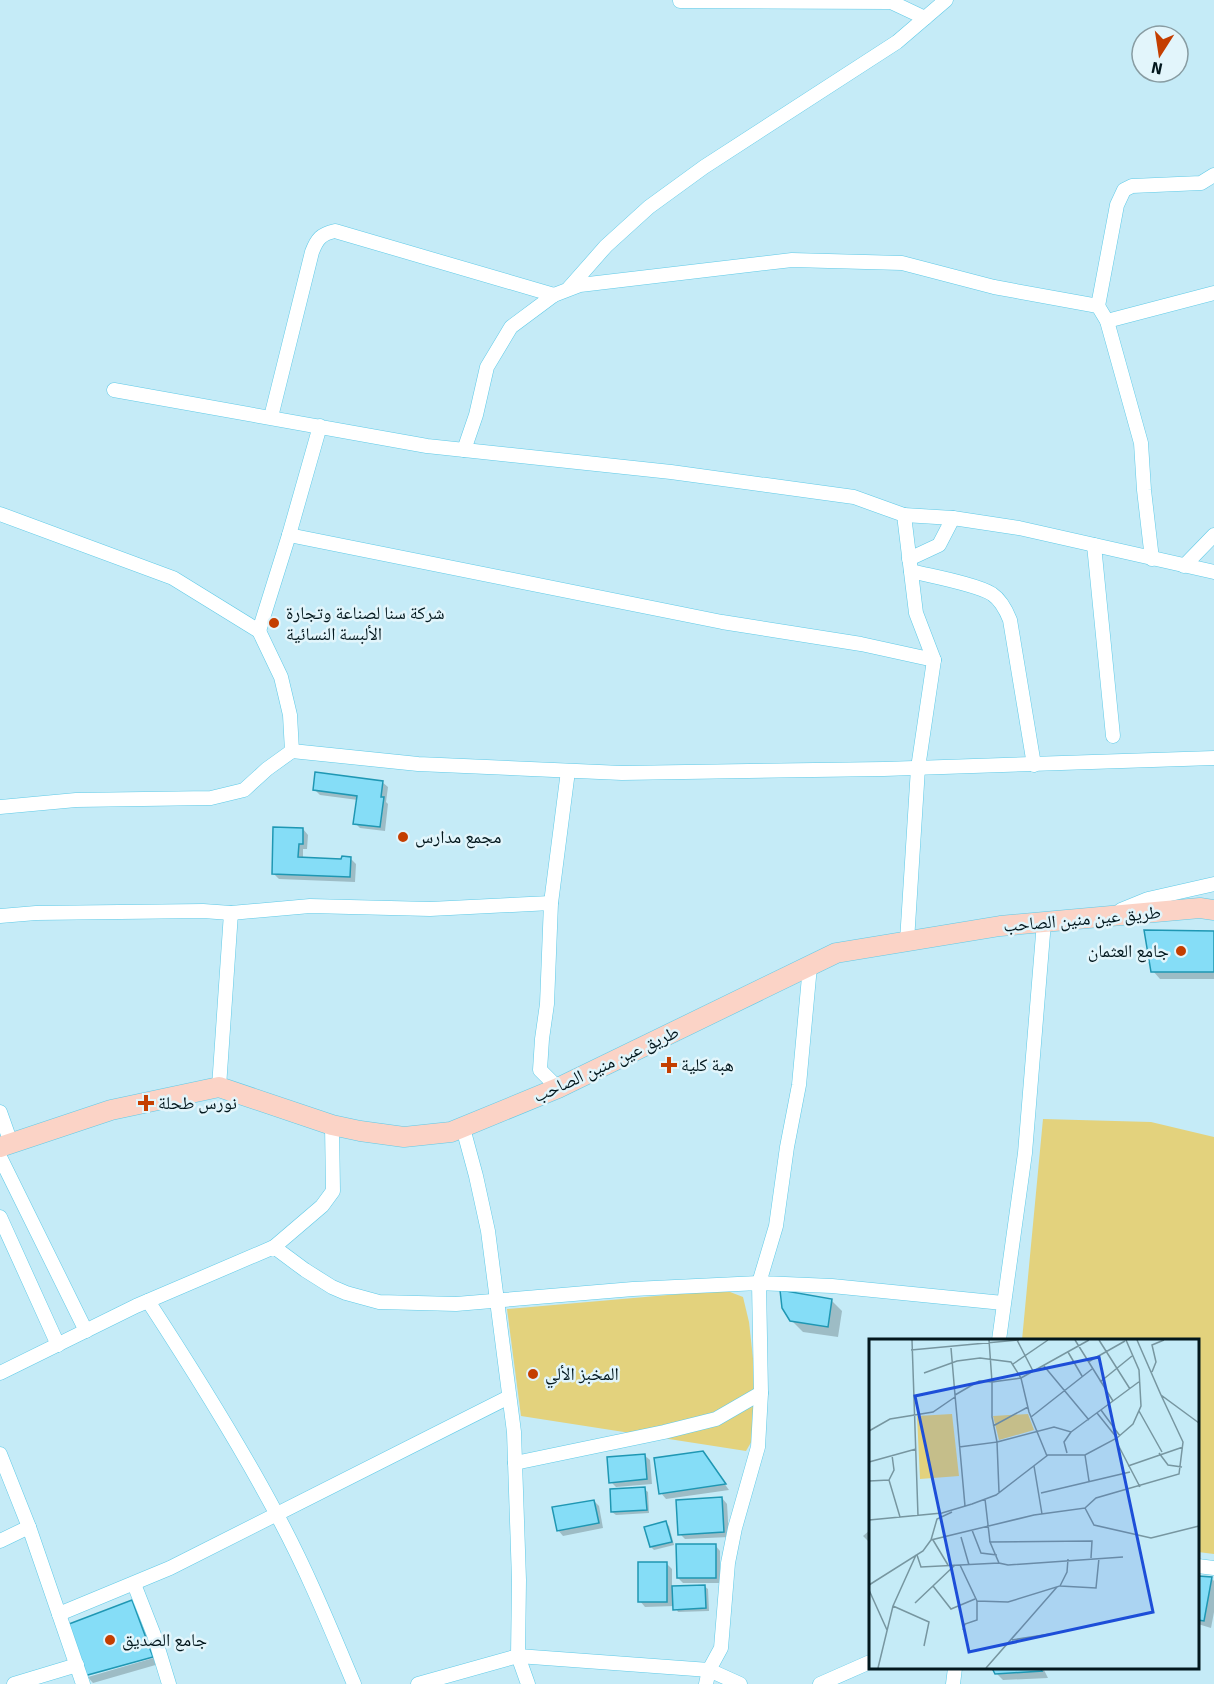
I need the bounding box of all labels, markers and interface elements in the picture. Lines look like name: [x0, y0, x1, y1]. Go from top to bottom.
north arrow: [1130, 24, 1190, 84]
text: N: [1150, 57, 1165, 79]
place label: شركة سنا لصناعة وتجارة الألبسة النسائية: [286, 602, 445, 645]
marker: شركة سنا لصناعة وتجارة الألبسة النسائية: [267, 616, 281, 630]
place label: مجمع مدارس: [415, 826, 501, 849]
marker: مجمع مدارس: [396, 830, 410, 844]
street label: طريق عين منين الصاحب: [1002, 901, 1162, 937]
place label: جامع العثمان: [1088, 940, 1169, 963]
marker: جامع العثمان: [1174, 944, 1188, 958]
street label: طريق عين منين الصاحب: [530, 1021, 682, 1107]
place label: هبة كلية: [681, 1054, 734, 1076]
marker: هبة كلية: [662, 1058, 676, 1072]
place label: نورس طحلة: [158, 1092, 237, 1114]
marker: نورس طحلة: [139, 1096, 153, 1110]
inset map: [869, 1339, 1199, 1669]
place label: المخبز الألي: [545, 1363, 619, 1389]
marker: المخبز الألي: [526, 1367, 540, 1381]
place label: جامع الصديق: [122, 1629, 207, 1652]
marker: جامع الصديق: [103, 1633, 117, 1647]

